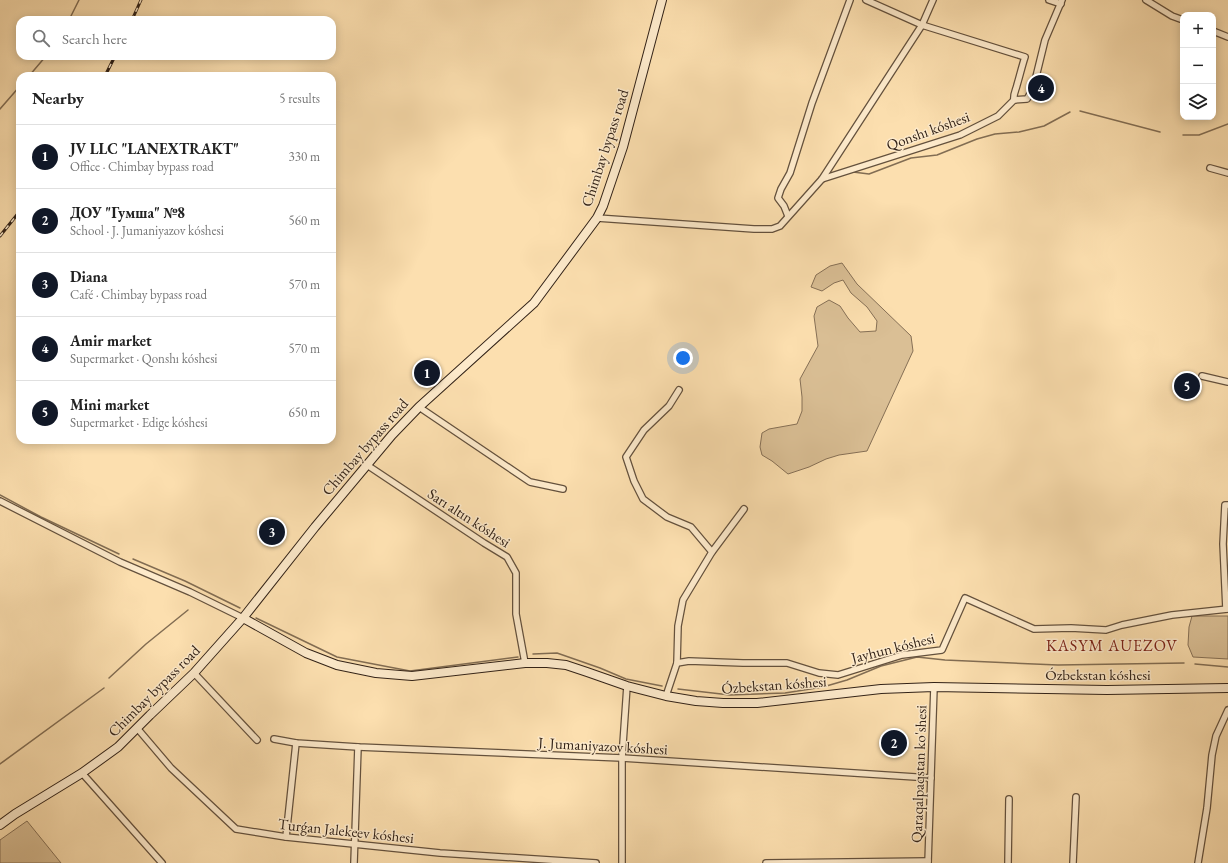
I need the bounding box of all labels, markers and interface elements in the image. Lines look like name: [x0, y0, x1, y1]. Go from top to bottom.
map controls: [1180, 12, 1216, 120]
button: +: [1180, 12, 1216, 48]
search box: [16, 16, 336, 60]
icon: search: [30, 27, 52, 49]
text: Search here: [62, 29, 127, 48]
button: −: [1180, 48, 1216, 84]
pin: 4: [1028, 73, 1054, 103]
button: layers: [1180, 84, 1216, 120]
street label: Chimbay bypass road: [577, 86, 633, 209]
text: Nearby: [32, 87, 84, 109]
text: 5 results: [279, 90, 320, 107]
street label: Qonshı kóshesi: [883, 107, 972, 154]
text: JV LLC "LANEXTRAKT": [70, 139, 239, 158]
text: 1: [42, 148, 48, 165]
text: 330 m: [289, 148, 320, 165]
text: Office · Chimbay bypass road: [70, 158, 214, 175]
text: ДОУ "Гумша" №8: [70, 203, 185, 222]
text: 2: [42, 212, 48, 229]
text: 560 m: [289, 212, 320, 229]
text: School · J. Jumaniyazov kóshesi: [70, 222, 224, 239]
text: Diana: [70, 267, 108, 286]
text: 3: [42, 276, 48, 293]
text: 570 m: [289, 276, 320, 293]
text: Café · Chimbay bypass road: [70, 286, 207, 303]
text: Amir market: [70, 331, 152, 350]
text: 4: [42, 340, 48, 357]
text: 570 m: [289, 340, 320, 357]
your location: [673, 348, 693, 368]
text: Supermarket · Qonshı kóshesi: [70, 350, 218, 367]
pin: 1: [414, 358, 440, 388]
pin: 5: [1174, 371, 1200, 401]
street label: Chimbay bypass road: [317, 394, 412, 499]
text: Mini market: [70, 395, 149, 414]
text: 5: [42, 404, 48, 421]
text: 650 m: [289, 404, 320, 421]
text: Supermarket · Edige kóshesi: [70, 414, 208, 431]
street label: Sarı altın kóshesi: [424, 484, 515, 552]
pin: 3: [259, 517, 285, 547]
street label: Jayhun kóshesi: [847, 628, 937, 668]
district label: KASYM AUEZOV: [1046, 635, 1178, 656]
street label: Chimbay bypass road: [104, 640, 204, 741]
street label: Ózbekstan kóshesi: [1045, 665, 1151, 684]
street label: Ózbekstan kóshesi: [721, 671, 828, 698]
street label: Qaraqalpaqstan ko'shesi: [907, 704, 930, 843]
pin: 2: [881, 728, 907, 758]
street label: J. Jumaniyazov kóshesi: [536, 733, 669, 758]
street label: Turǵan Jalekeev kóshesi: [277, 814, 415, 847]

